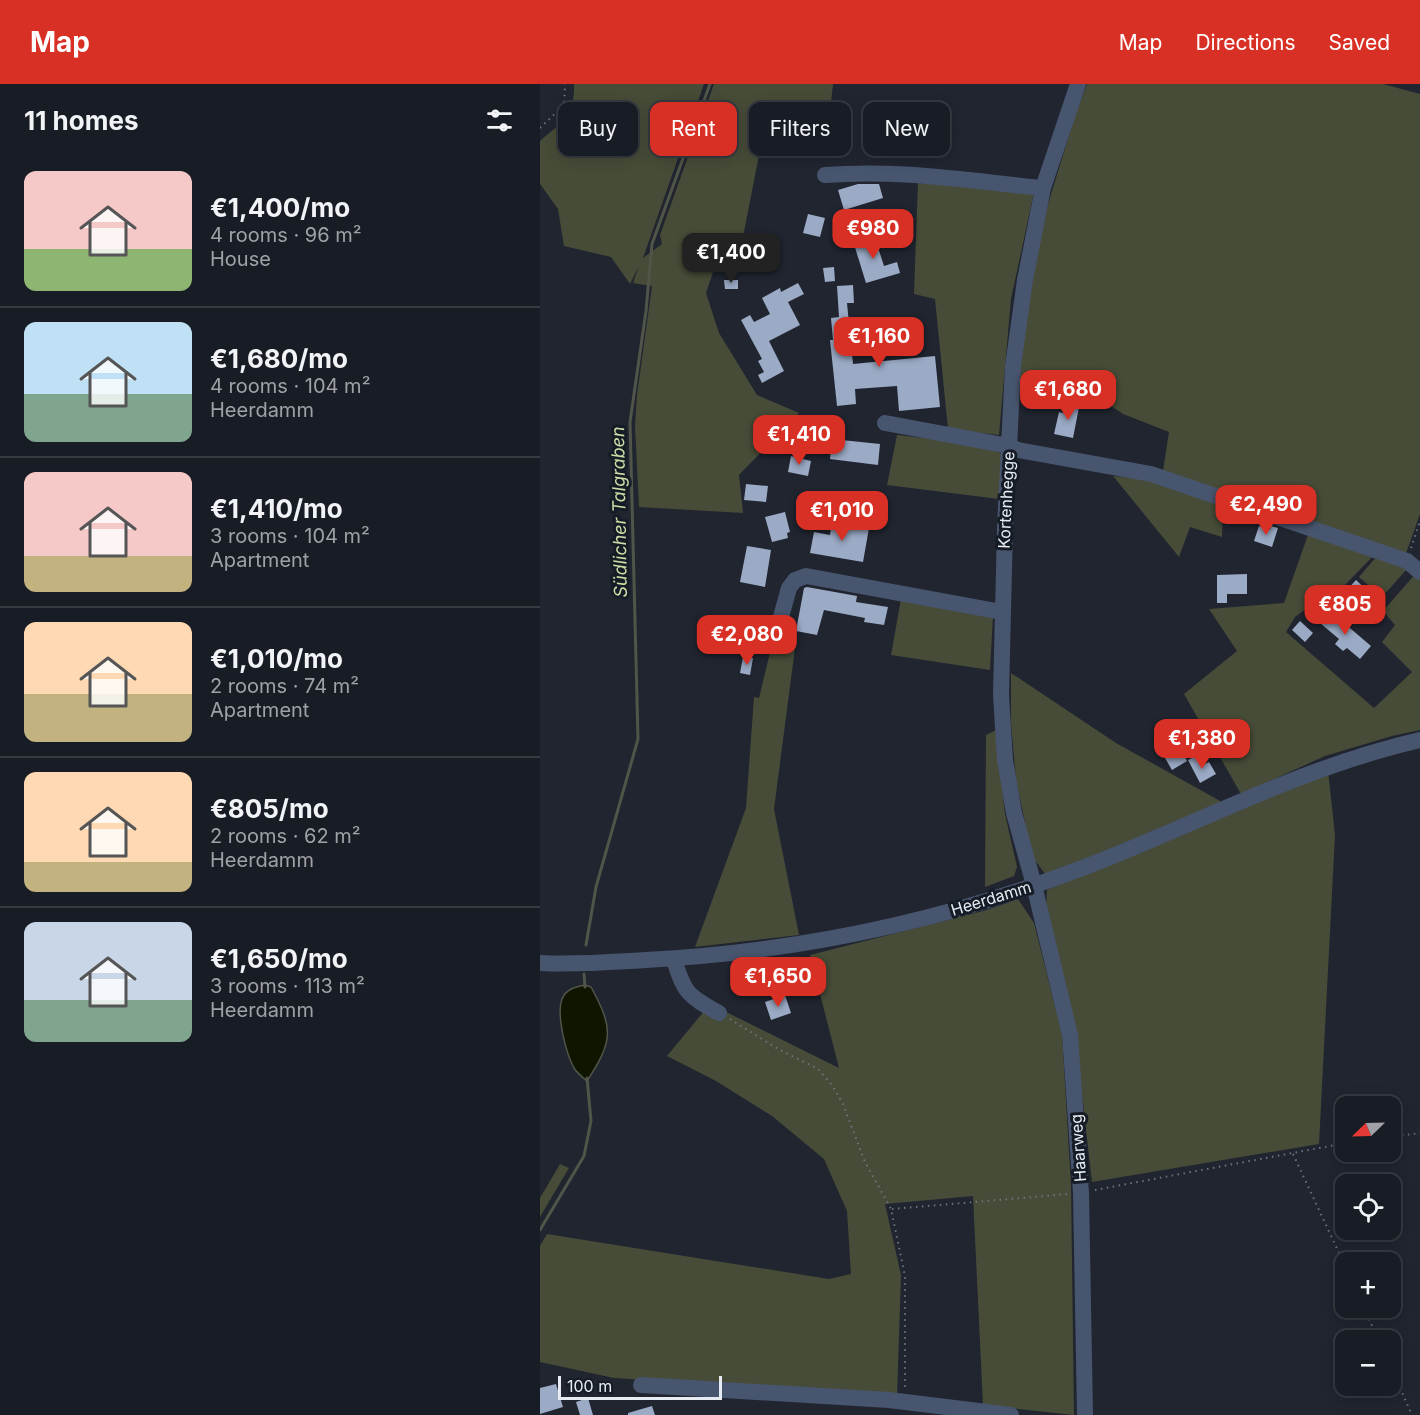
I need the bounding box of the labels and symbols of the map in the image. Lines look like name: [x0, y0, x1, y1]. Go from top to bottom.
pin: €980: [837, 209, 909, 260]
pin: €1,400: [682, 233, 780, 284]
pin: €1,160: [830, 317, 928, 368]
pin: €1,680: [1019, 370, 1117, 421]
pin: €1,410: [750, 415, 848, 466]
water label: Südlicher Talgraben: [607, 426, 631, 598]
street label: Kortenhegge: [993, 451, 1019, 549]
pin: €2,490: [1217, 485, 1315, 536]
pin: €1,010: [793, 491, 891, 542]
pin: €805: [1309, 585, 1381, 636]
pin: €2,080: [698, 615, 796, 666]
pin: €1,380: [1153, 719, 1251, 770]
street label: Heerdamm: [948, 876, 1034, 920]
pin: €1,650: [729, 957, 827, 1008]
north arrow: [1335, 1096, 1401, 1162]
street label: Haarweg: [1066, 1113, 1090, 1183]
scale bar: [558, 1373, 722, 1400]

